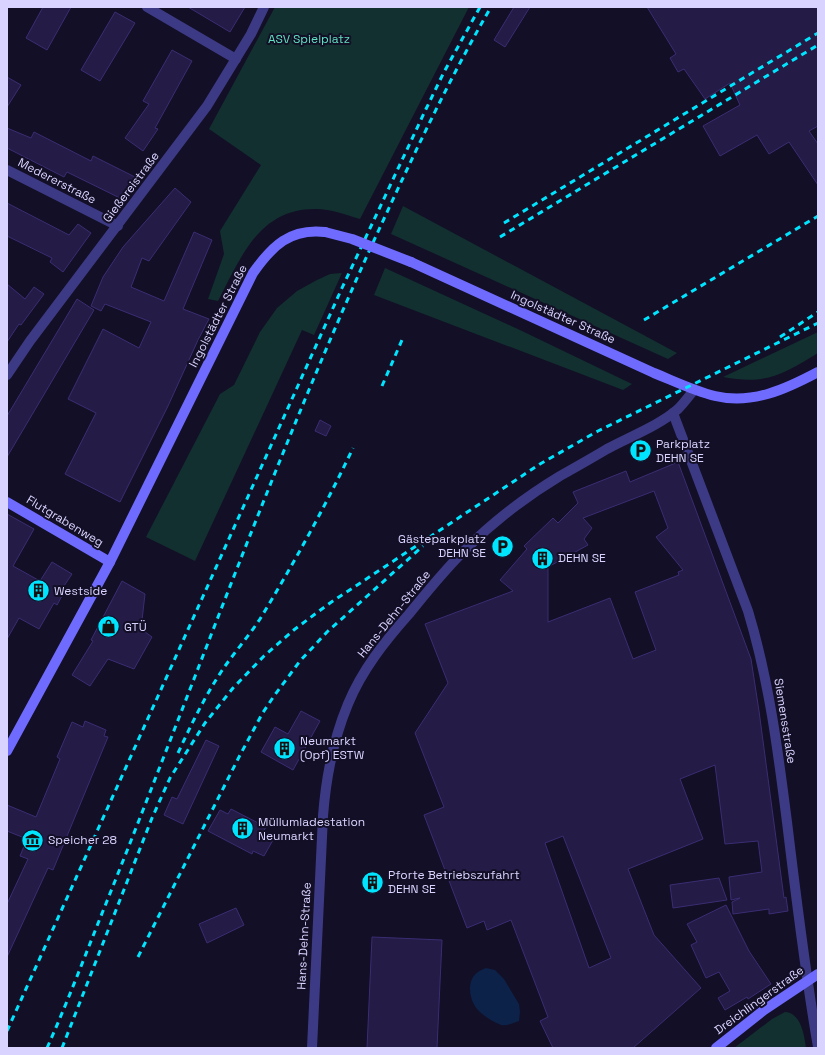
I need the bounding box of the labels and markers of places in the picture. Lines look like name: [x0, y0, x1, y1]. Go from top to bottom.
place label: Parkplatz DEHN SE: [656, 436, 710, 466]
parking icon: Parkplatz DEHN SE: [627, 438, 653, 464]
place label: Gästeparkplatz DEHN SE: [398, 531, 486, 561]
parking icon: Gästeparkplatz DEHN SE: [489, 533, 515, 559]
building icon: DEHN SE: [529, 545, 555, 571]
place label: DEHN SE: [558, 550, 606, 566]
building icon: Westside: [26, 578, 52, 604]
place label: Westside: [54, 583, 107, 599]
shop icon: GTÜ: [96, 614, 122, 640]
place label: GTÜ: [124, 619, 147, 635]
place label: Neumarkt (Opf) ESTW: [300, 733, 365, 763]
building icon: Neumarkt (Opf) ESTW: [271, 735, 297, 761]
place label: Müllumladestation Neumarkt: [258, 814, 365, 844]
building icon: Müllumladestation Neumarkt: [229, 816, 255, 842]
museum icon: Speicher 28: [19, 827, 45, 853]
place label: Speicher 28: [48, 832, 117, 848]
place label: Pforte Betriebszufahrt DEHN SE: [388, 867, 520, 897]
building icon: Pforte Betriebszufahrt DEHN SE: [360, 869, 386, 895]

